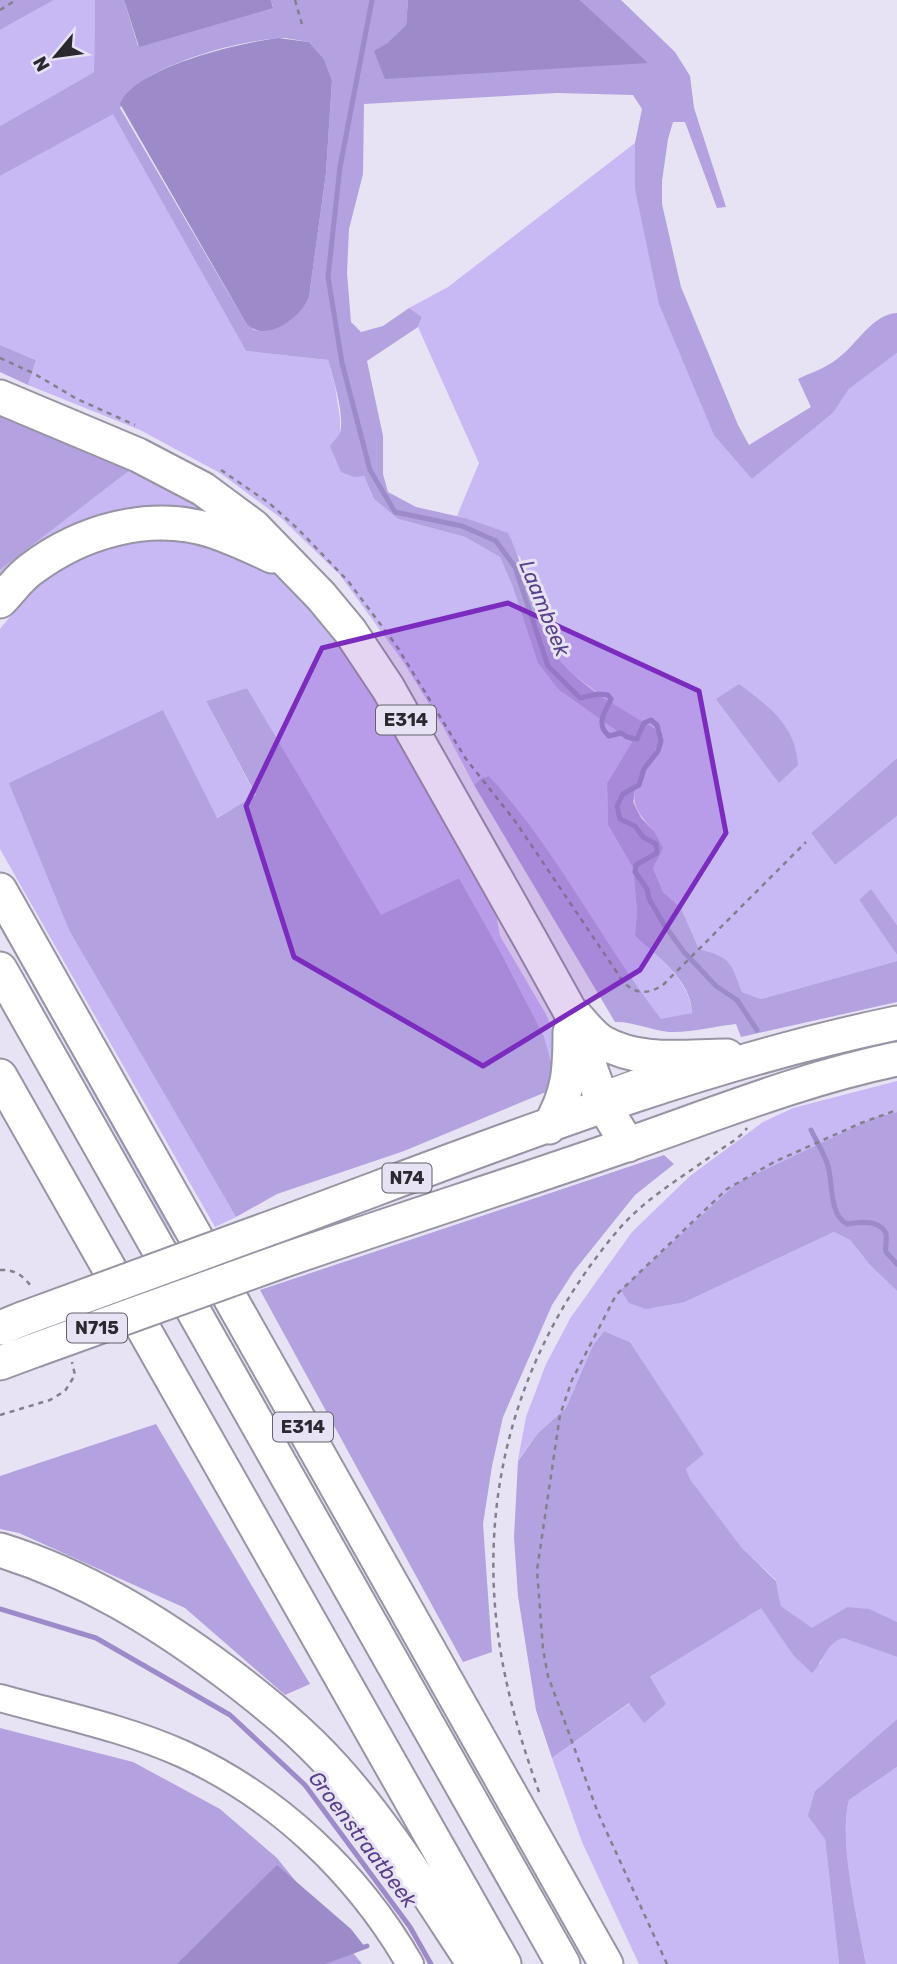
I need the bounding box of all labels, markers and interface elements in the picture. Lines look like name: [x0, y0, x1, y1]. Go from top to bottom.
north arrow: [21, 21, 91, 91]
text: N: [28, 52, 55, 76]
water label: Laambeek: [514, 556, 576, 661]
road number: E314: [376, 706, 436, 734]
road number: N74: [382, 1163, 432, 1192]
road number: N715: [67, 1314, 127, 1343]
road number: E314: [273, 1412, 333, 1442]
water label: Groenstraatbeek: [303, 1766, 423, 1913]

